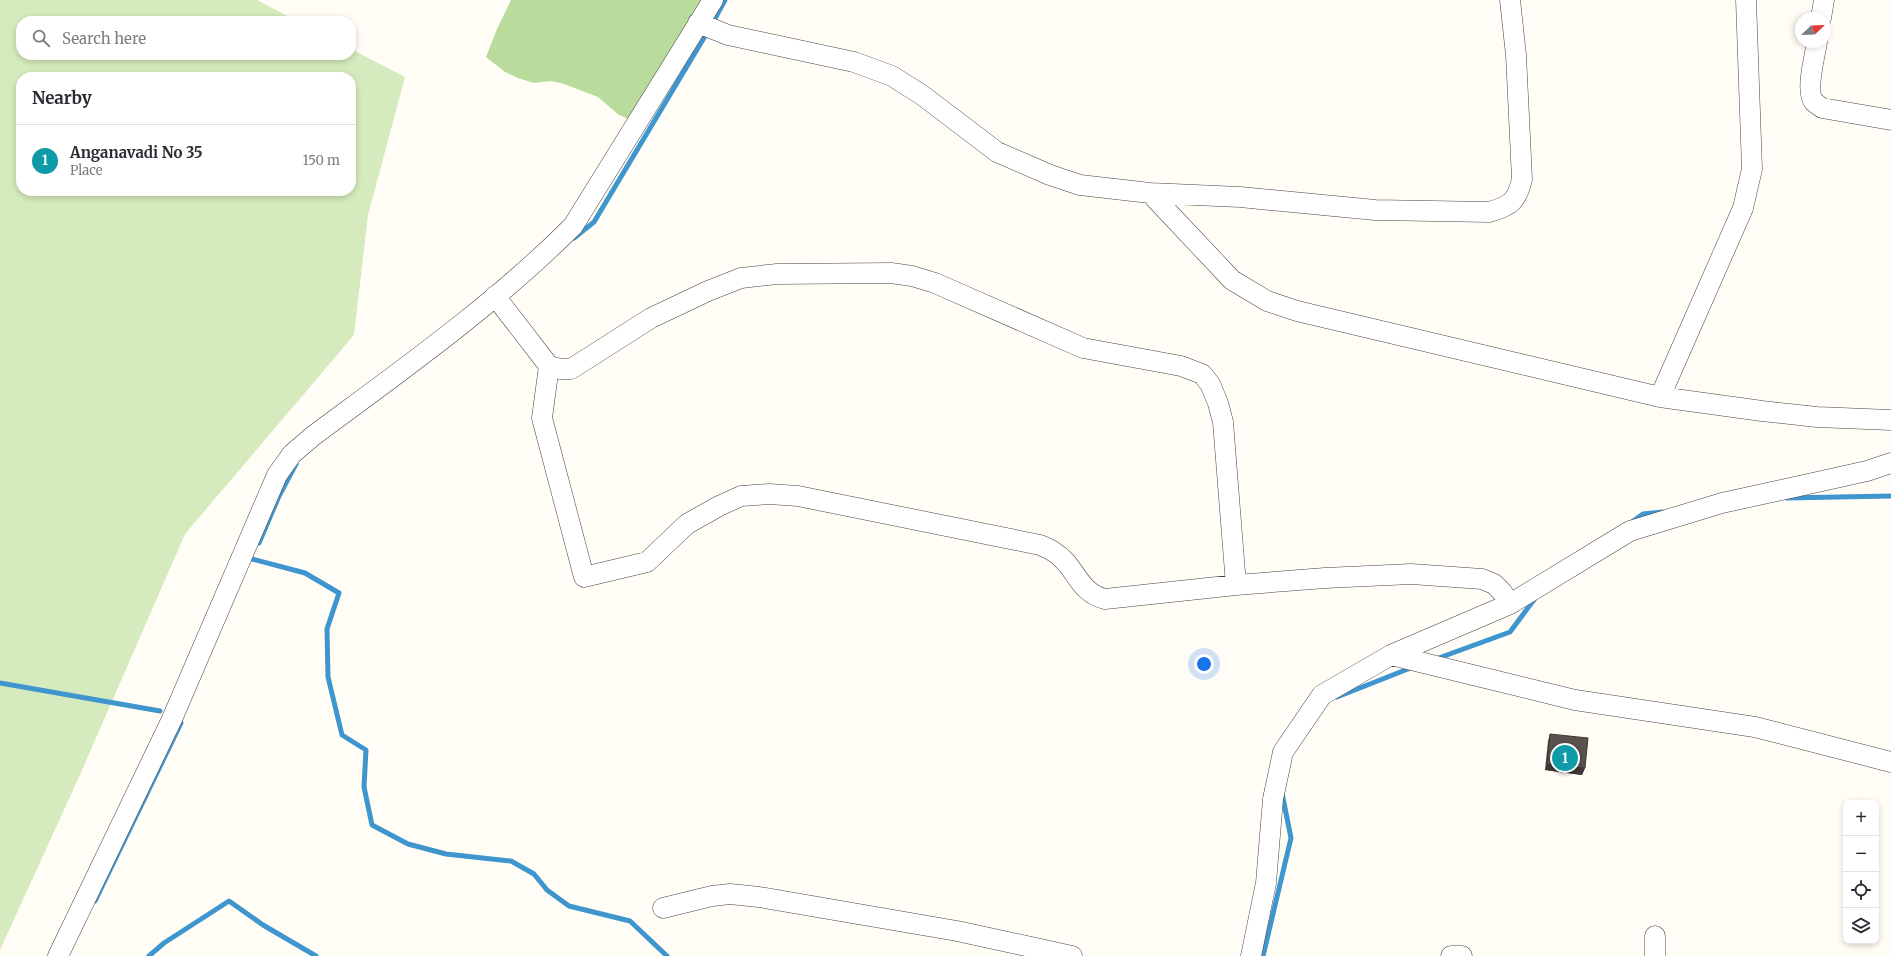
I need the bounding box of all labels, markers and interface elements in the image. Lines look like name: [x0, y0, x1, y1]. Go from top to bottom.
north arrow: [1795, 12, 1831, 48]
search box: [16, 16, 356, 60]
icon: search: [30, 27, 52, 49]
text: Search here: [62, 29, 146, 48]
text: Nearby: [32, 87, 92, 109]
text: Anganavadi No 35: [70, 143, 203, 162]
text: 1: [42, 152, 48, 169]
text: 150 m: [303, 152, 340, 169]
text: Place: [70, 162, 103, 179]
your location: [1194, 654, 1214, 674]
pin: 1: [1552, 743, 1578, 773]
map controls: [1843, 800, 1879, 944]
button: +: [1843, 800, 1879, 836]
button: −: [1843, 836, 1879, 872]
button: locate: [1843, 872, 1879, 908]
button: layers: [1843, 908, 1879, 944]

